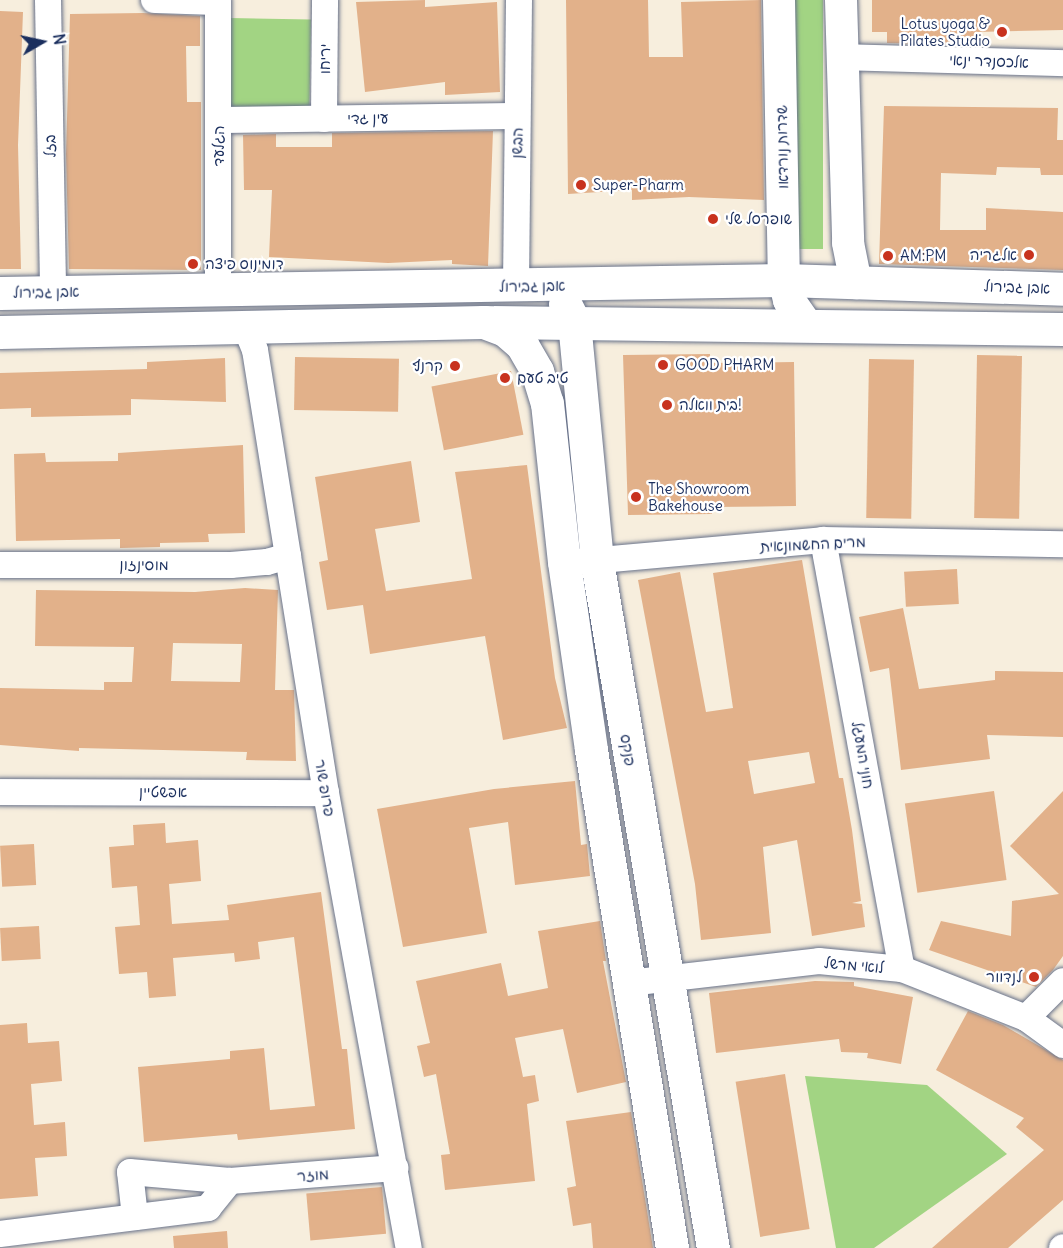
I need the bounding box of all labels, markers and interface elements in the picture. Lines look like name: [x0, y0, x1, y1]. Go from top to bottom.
north arrow: [12, 12, 72, 72]
place label: Lotus yoga & Pilates Studio: [900, 14, 990, 49]
marker: Lotus yoga & Pilates Studio: [995, 25, 1009, 39]
text: N: [49, 32, 71, 46]
street label: יריחו: [316, 44, 334, 74]
street label: אלכסנדר ינאי: [949, 51, 1029, 71]
street label: שדרות נורדאו: [772, 105, 792, 189]
street label: עין גדי: [347, 109, 389, 127]
street label: הגלעד: [210, 125, 228, 167]
street label: הבשן: [508, 127, 526, 159]
street label: בזל: [41, 134, 59, 158]
place label: Super-Pharm: [593, 176, 684, 194]
marker: Super-Pharm: [574, 178, 588, 192]
place label: שופרסל שלי: [725, 210, 792, 228]
marker: שופרסל שלי: [706, 212, 720, 226]
place label: אלגריה: [970, 246, 1017, 264]
place label: AM:PM: [900, 247, 946, 265]
marker: אלגריה: [1022, 248, 1036, 262]
marker: AM:PM: [881, 249, 895, 263]
place label: דומינוס פיצה: [205, 255, 284, 273]
marker: דומינוס פיצה: [186, 257, 200, 271]
street label: אבן גבירול: [499, 276, 565, 296]
street label: אבן גבירול: [983, 277, 1051, 297]
street label: אבן גבירול: [13, 282, 79, 302]
place label: GOOD PHARM: [675, 356, 774, 374]
place label: קרנף: [412, 357, 443, 375]
marker: GOOD PHARM: [656, 358, 670, 372]
marker: קרנף: [448, 359, 462, 373]
place label: טיב טעם: [517, 369, 568, 387]
marker: טיב טעם: [498, 371, 512, 385]
place label: בית וואלה!: [679, 396, 742, 414]
marker: בית וואלה!: [660, 398, 674, 412]
place label: The Showroom Bakehouse: [648, 479, 749, 514]
marker: The Showroom Bakehouse: [629, 490, 643, 504]
street label: מרים החשמונאית: [760, 532, 866, 556]
street label: מוסינזון: [119, 556, 169, 574]
street label: חוני המעגל: [848, 720, 878, 790]
street label: פנקס: [617, 733, 639, 767]
street label: פרופ שור: [311, 758, 339, 818]
street label: אפשטיין: [139, 783, 187, 801]
street label: לואי מרשל: [823, 953, 885, 977]
place label: לנדוור: [986, 968, 1022, 986]
marker: לנדוור: [1027, 970, 1041, 984]
street label: מוזר: [296, 1165, 330, 1185]

